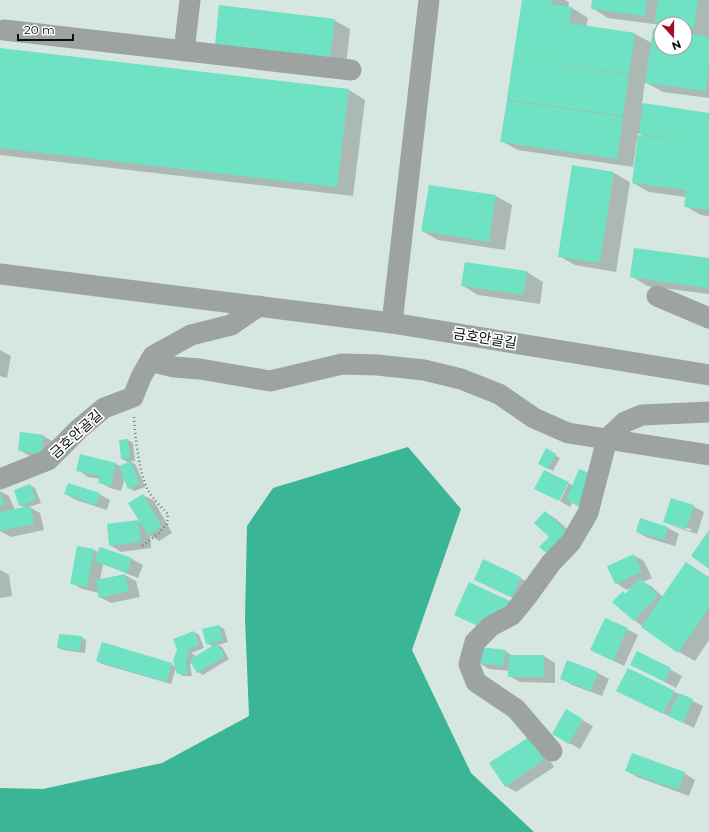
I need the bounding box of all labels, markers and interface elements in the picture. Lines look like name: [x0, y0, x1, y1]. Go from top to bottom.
scale bar: [18, 16, 73, 42]
north arrow: [653, 16, 693, 56]
text: 20 m: [24, 22, 55, 37]
text: N: [670, 37, 683, 53]
street label: 금호안골길: [452, 324, 518, 352]
street label: 금호안골길: [46, 406, 106, 462]

